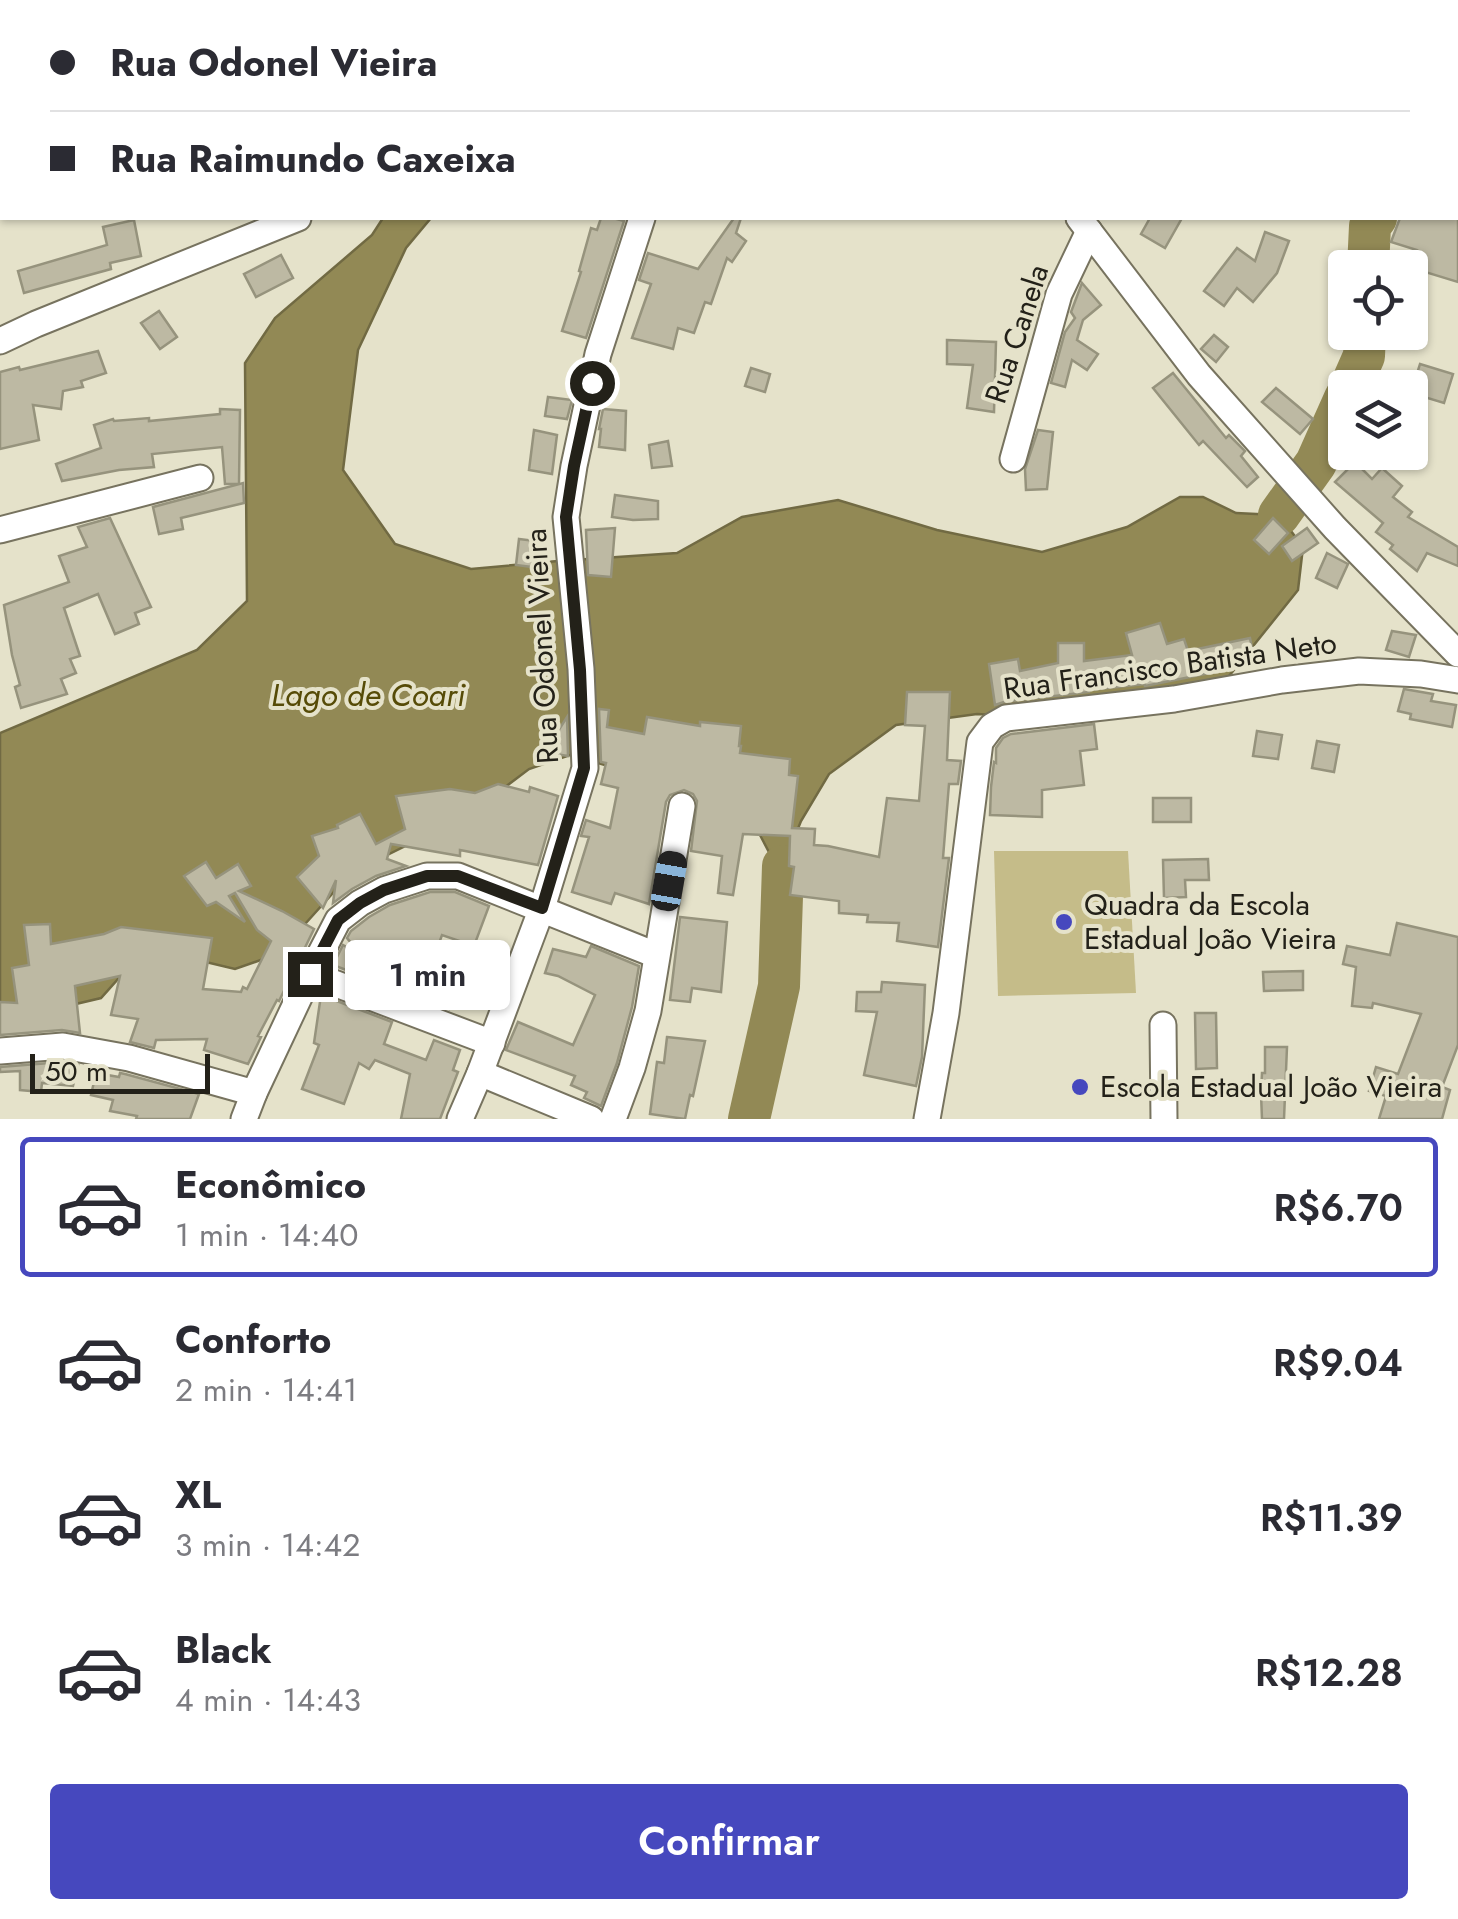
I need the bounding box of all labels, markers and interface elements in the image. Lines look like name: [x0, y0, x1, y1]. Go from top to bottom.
text: Rua Odonel Vieira: [110, 35, 437, 90]
text: Rua Raimundo Caxeixa: [110, 131, 516, 186]
map controls: [1328, 250, 1428, 470]
button: locate: [1328, 250, 1428, 350]
street label: Rua Canela: [974, 259, 1059, 409]
route start: [570, 361, 615, 406]
button: layers: [1328, 370, 1428, 470]
street label: Rua Odonel Vieira: [514, 527, 569, 765]
street label: Rua Francisco Batista Neto: [1001, 621, 1339, 710]
water label: Lago de Coari: [271, 672, 466, 718]
car: [649, 849, 689, 913]
place label: Quadra da Escola Estadual João Vieira: [1084, 883, 1336, 960]
marker: Quadra da Escola Estadual João Vieira: [1053, 911, 1075, 933]
callout: 1 min: [345, 939, 510, 1009]
route end: [288, 952, 333, 997]
text: 1 min: [389, 952, 466, 998]
scale bar: [30, 1049, 210, 1094]
text: 50 m: [45, 1051, 108, 1092]
place label: Escola Estadual João Vieira: [1100, 1065, 1442, 1108]
marker: Escola Estadual João Vieira: [1069, 1076, 1091, 1098]
text: Econômico: [175, 1157, 366, 1212]
icon: car: [55, 1162, 145, 1252]
text: R$6.70: [1274, 1180, 1403, 1235]
text: 1 min · 14:40: [175, 1212, 358, 1258]
text: Conforto: [175, 1312, 332, 1367]
icon: car: [55, 1317, 145, 1407]
text: R$9.04: [1273, 1335, 1403, 1390]
text: 2 min · 14:41: [175, 1367, 357, 1413]
text: XL: [175, 1467, 221, 1522]
icon: car: [55, 1472, 145, 1562]
text: R$11.39: [1260, 1490, 1403, 1545]
text: 3 min · 14:42: [175, 1522, 360, 1568]
text: Black: [175, 1622, 272, 1677]
icon: car: [55, 1627, 145, 1717]
text: R$12.28: [1255, 1645, 1403, 1700]
text: 4 min · 14:43: [175, 1677, 361, 1723]
button: Confirmar: [50, 1784, 1408, 1899]

